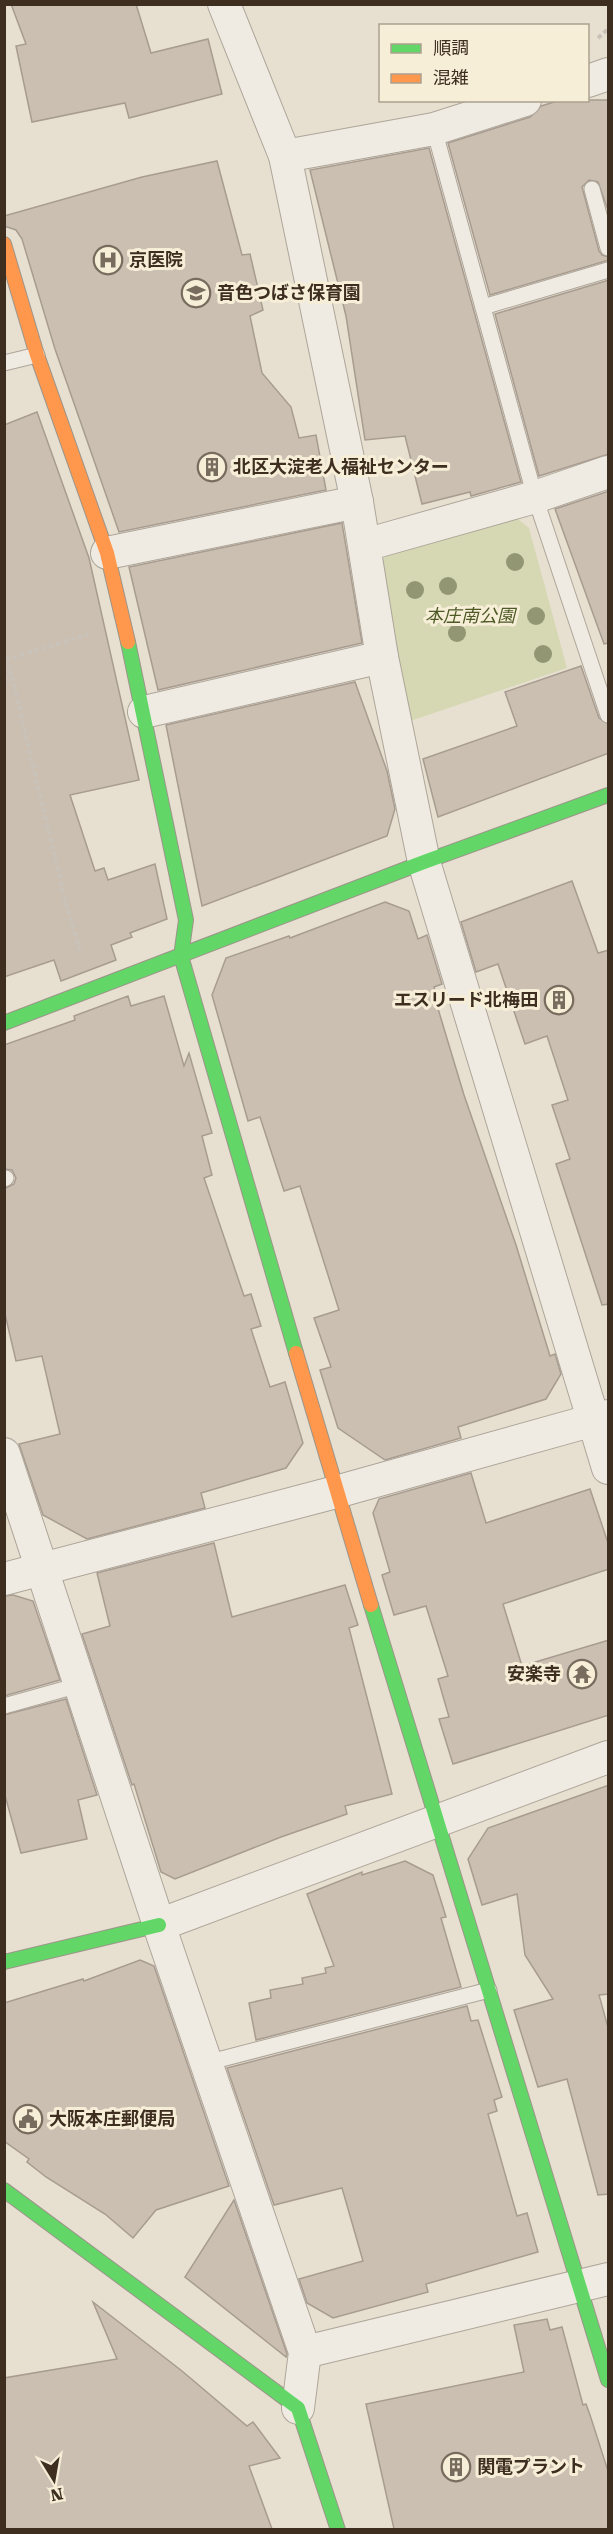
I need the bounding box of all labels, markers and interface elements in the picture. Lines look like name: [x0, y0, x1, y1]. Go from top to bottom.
legend: [379, 24, 589, 102]
text: 順調: [433, 37, 469, 58]
text: 混雑: [433, 67, 469, 88]
hospital icon: 京医院: [92, 244, 124, 276]
place label: 京医院: [129, 249, 183, 270]
school or university icon: 音色つばさ保育園: [180, 277, 212, 309]
place label: 音色つばさ保育園: [217, 282, 361, 303]
building icon: 北区大淀老人福祉センター: [196, 451, 228, 483]
place label: 北区大淀老人福祉センター: [233, 456, 449, 477]
park label: 本庄南公園: [425, 605, 518, 626]
building icon: エスリード北梅田: [543, 984, 575, 1016]
place label: エスリード北梅田: [394, 989, 538, 1010]
temple icon: 安楽寺: [566, 1658, 598, 1690]
place label: 安楽寺: [507, 1663, 561, 1684]
public building icon: 大阪本庄郵便局: [12, 2103, 44, 2135]
place label: 大阪本庄郵便局: [49, 2108, 175, 2129]
north arrow: [24, 2450, 84, 2510]
building icon: 関電プラント: [440, 2451, 472, 2483]
place label: 関電プラント: [477, 2456, 585, 2477]
text: N: [49, 2484, 65, 2505]

